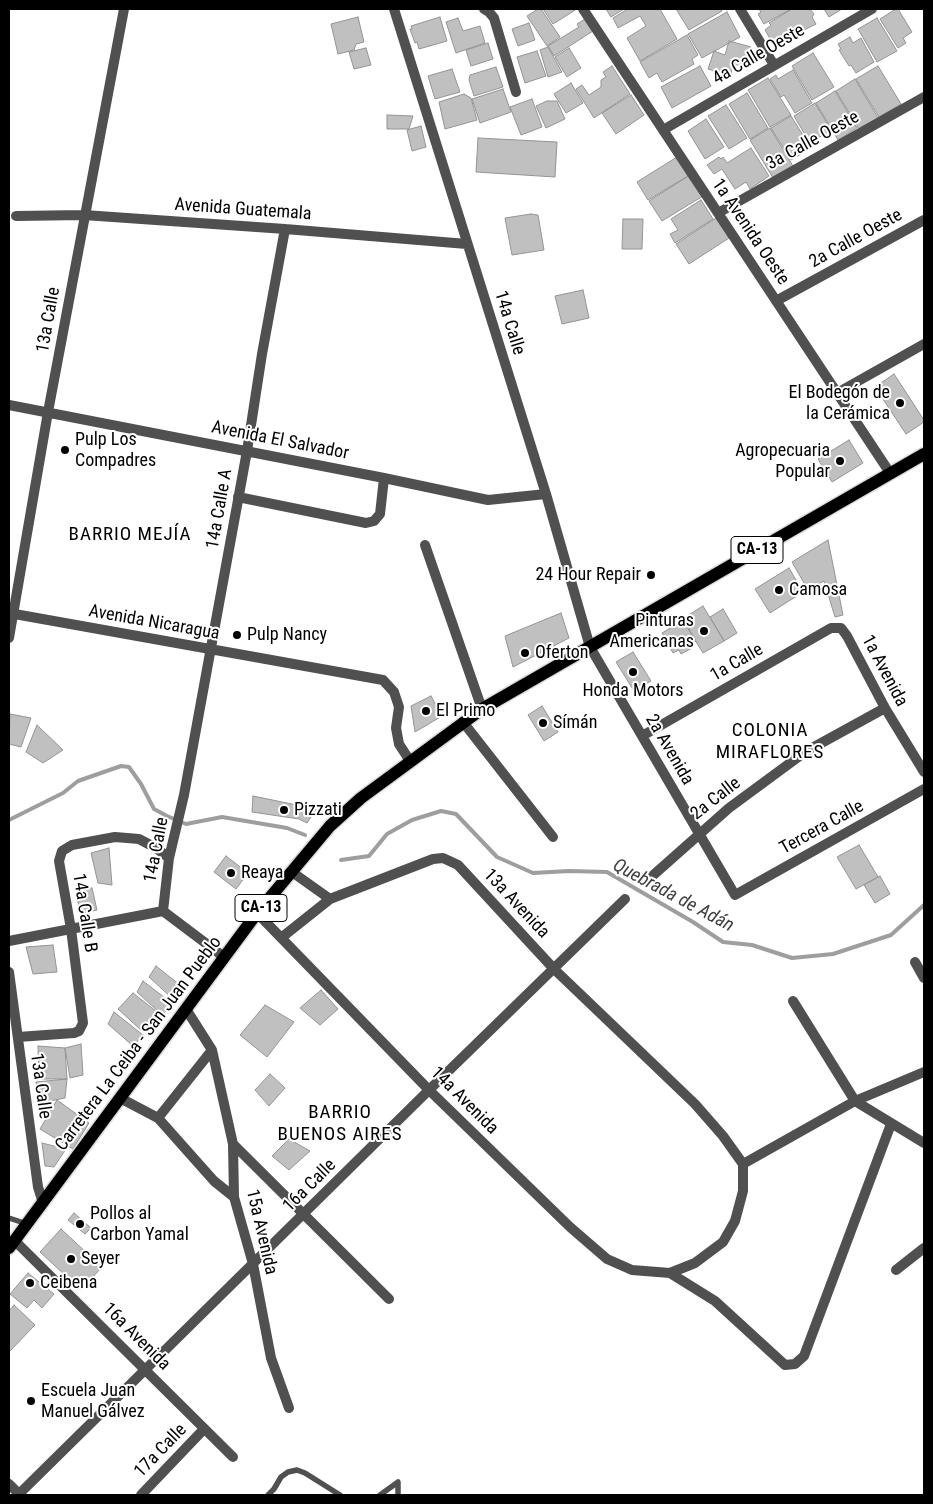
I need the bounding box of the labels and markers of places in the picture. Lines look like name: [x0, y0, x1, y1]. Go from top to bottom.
place label: El Bodegón de la Cerámica: [788, 382, 890, 424]
marker: El Bodegón de la Cerámica: [894, 397, 906, 409]
place label: Pulp Los Compadres: [75, 429, 156, 472]
place label: Agropecuaria Popular: [735, 440, 830, 482]
marker: Pulp Los Compadres: [59, 444, 71, 456]
marker: Agropecuaria Popular: [834, 455, 846, 467]
place label: 24 Hour Repair: [535, 564, 641, 586]
marker: 24 Hour Repair: [645, 569, 657, 581]
place label: Camosa: [789, 579, 847, 601]
marker: Camosa: [773, 584, 785, 596]
place label: Pinturas Americanas: [610, 610, 694, 652]
place label: Pulp Nancy: [247, 624, 327, 646]
marker: Pinturas Americanas: [698, 625, 710, 637]
marker: Pulp Nancy: [231, 629, 243, 641]
place label: Oferton: [535, 642, 589, 664]
marker: Oferton: [519, 647, 531, 659]
marker: Honda Motors: [627, 666, 639, 678]
place label: Honda Motors: [582, 680, 684, 702]
place label: El Primo: [436, 700, 495, 722]
marker: El Primo: [420, 705, 432, 717]
place label: Símán: [553, 712, 597, 734]
marker: Símán: [537, 717, 549, 729]
place label: Pizzati: [294, 799, 342, 821]
marker: Pizzati: [278, 804, 290, 816]
place label: Reaya: [241, 862, 283, 884]
marker: Reaya: [225, 867, 237, 879]
place label: Pollos al Carbon Yamal: [90, 1203, 189, 1246]
marker: Pollos al Carbon Yamal: [74, 1218, 86, 1230]
place label: Seyer: [81, 1248, 120, 1270]
marker: Seyer: [65, 1253, 77, 1265]
place label: Ceibena: [40, 1272, 97, 1294]
marker: Ceibena: [24, 1277, 36, 1289]
place label: Escuela Juan Manuel Gálvez: [41, 1380, 145, 1422]
marker: Escuela Juan Manuel Gálvez: [25, 1395, 37, 1407]

